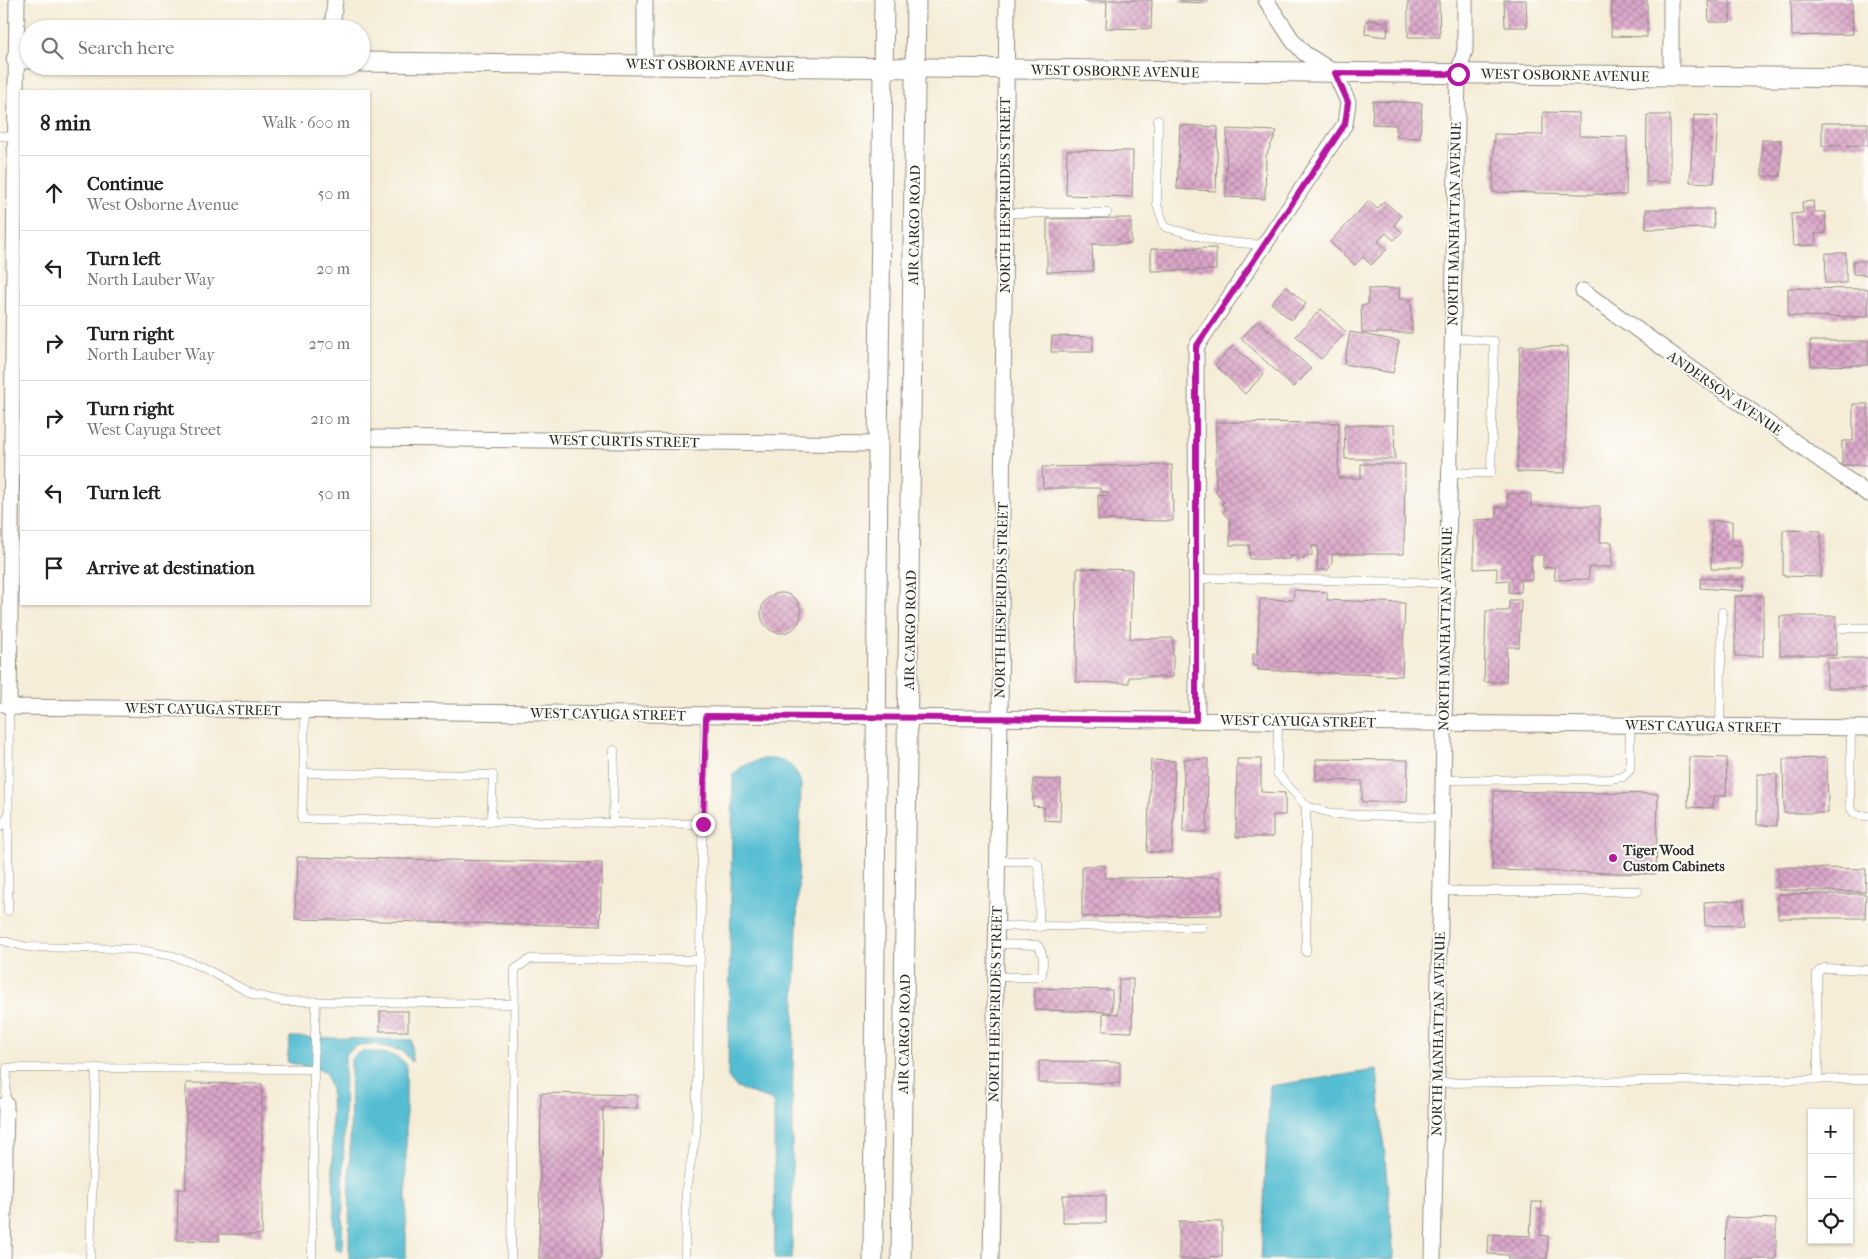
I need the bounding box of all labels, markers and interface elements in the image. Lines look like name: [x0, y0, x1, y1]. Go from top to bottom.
search box: [20, 20, 370, 75]
icon: search: [38, 34, 66, 62]
text: Search here: [78, 37, 174, 59]
street label: WEST OSBORNE AVENUE: [625, 56, 795, 75]
street label: WEST OSBORNE AVENUE: [1030, 62, 1200, 81]
route start: [1447, 63, 1470, 86]
street label: WEST OSBORNE AVENUE: [1480, 66, 1650, 85]
street label: NORTH HESPERIDES STREET: [997, 96, 1014, 293]
text: 8 min: [40, 111, 91, 135]
text: Walk · 600 m: [262, 113, 350, 132]
street label: NORTH MANHATTAN AVENUE: [1444, 121, 1465, 326]
street label: AIR CARGO ROAD: [905, 164, 924, 286]
text: Continue: [87, 173, 163, 195]
icon: ahead: [40, 179, 68, 207]
text: 50 m: [318, 184, 350, 203]
text: West Osborne Avenue: [87, 195, 239, 214]
text: Turn left: [87, 248, 161, 270]
icon: left: [40, 254, 68, 282]
text: 20 m: [316, 259, 350, 278]
text: North Lauber Way: [87, 270, 215, 289]
text: Turn right: [87, 323, 174, 345]
icon: right: [40, 329, 68, 357]
text: 270 m: [309, 334, 350, 353]
text: North Lauber Way: [87, 345, 215, 364]
street label: ANDERSON AVENUE: [1663, 347, 1786, 440]
text: Turn right: [87, 398, 174, 420]
icon: right: [40, 404, 68, 432]
text: 210 m: [311, 409, 350, 428]
text: West Cayuga Street: [87, 420, 222, 439]
street label: WEST CURTIS STREET: [548, 432, 700, 451]
icon: left: [40, 479, 68, 507]
text: Turn left: [87, 482, 161, 504]
text: 50 m: [318, 484, 350, 503]
street label: NORTH HESPERIDES STREET: [991, 501, 1012, 698]
street label: NORTH MANHATTAN AVENUE: [1435, 526, 1456, 731]
icon: arrive: [40, 554, 68, 582]
text: Arrive at destination: [87, 557, 255, 579]
street label: AIR CARGO ROAD: [901, 569, 920, 691]
street label: WEST CAYUGA STREET: [124, 700, 282, 719]
street label: WEST CAYUGA STREET: [529, 705, 687, 724]
street label: WEST CAYUGA STREET: [1219, 712, 1377, 731]
street label: WEST CAYUGA STREET: [1624, 717, 1782, 736]
route end: [692, 813, 715, 836]
place label: Tiger Wood Custom Cabinets: [1622, 842, 1725, 875]
marker: Tiger Wood Custom Cabinets: [1607, 852, 1619, 864]
street label: NORTH HESPERIDES STREET: [985, 905, 1006, 1102]
street label: NORTH MANHATTAN AVENUE: [1428, 931, 1449, 1136]
street label: AIR CARGO ROAD: [895, 973, 914, 1095]
map controls: [1808, 1109, 1853, 1244]
button: +: [1808, 1109, 1853, 1154]
button: −: [1808, 1154, 1853, 1199]
button: locate: [1808, 1199, 1853, 1244]

